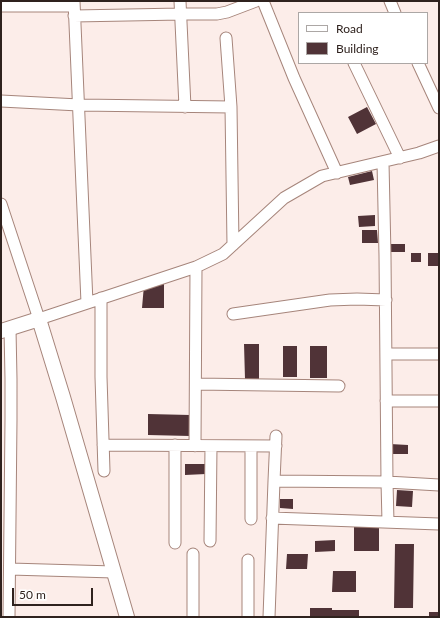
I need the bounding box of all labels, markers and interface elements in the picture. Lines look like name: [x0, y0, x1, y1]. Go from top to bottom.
legend: [298, 12, 428, 64]
text: Road: [336, 21, 363, 36]
text: Building: [336, 41, 379, 56]
scale bar: [14, 580, 95, 606]
text: 50 m: [19, 587, 46, 602]

